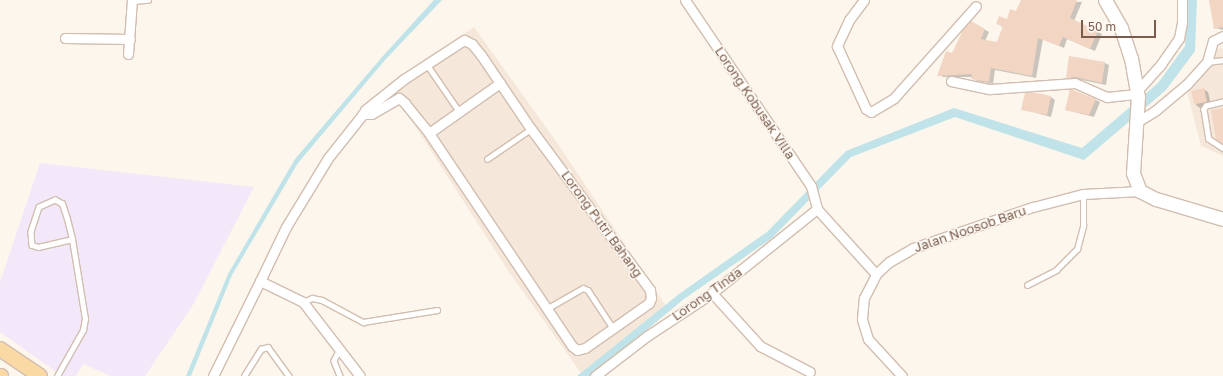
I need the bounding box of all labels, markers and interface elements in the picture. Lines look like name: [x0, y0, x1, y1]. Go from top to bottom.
scale bar: [1083, 12, 1158, 38]
text: 50 m: [1088, 19, 1116, 34]
street label: Lorong Kobusak Villa: [712, 44, 798, 162]
street label: Lorong Putri Bahang: [558, 168, 646, 280]
street label: Jalan Noosob Baru: [912, 202, 1028, 256]
street label: Lorong Tinda: [669, 264, 745, 324]

